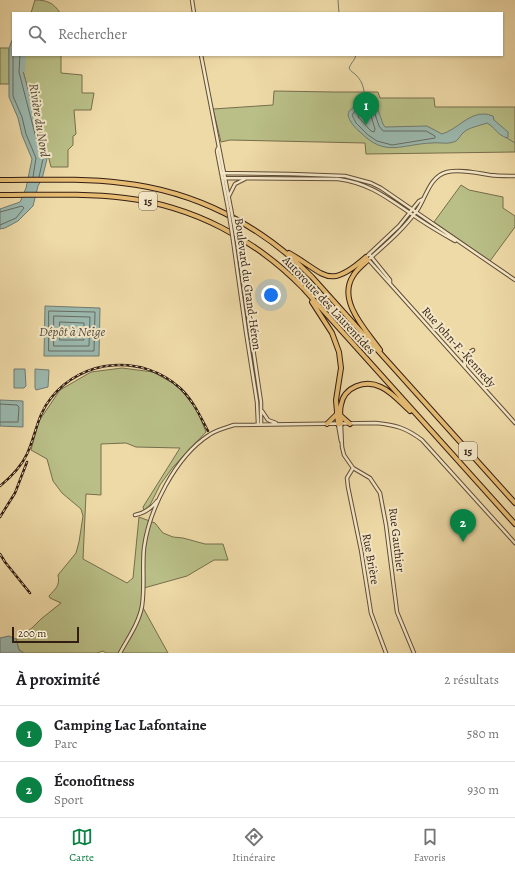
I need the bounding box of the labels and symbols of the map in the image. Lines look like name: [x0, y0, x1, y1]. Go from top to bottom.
water label: Rivière du Nord: [25, 82, 54, 158]
pin: 1: [353, 92, 379, 125]
road number: 15: [139, 192, 157, 210]
street label: Boulevard du Grand-Héron: [231, 217, 265, 352]
street label: Autoroute des Laurentides: [278, 251, 379, 358]
your location: [261, 285, 281, 305]
street label: Rue John-F.-Kennedy: [418, 303, 500, 391]
water label: Dépôt à Neige: [39, 323, 105, 340]
road number: 15: [459, 442, 477, 460]
street label: Rue Gauthier: [385, 507, 409, 574]
pin: 2: [450, 509, 476, 542]
street label: Rue Brière: [359, 532, 383, 586]
scale bar: [12, 625, 79, 644]

